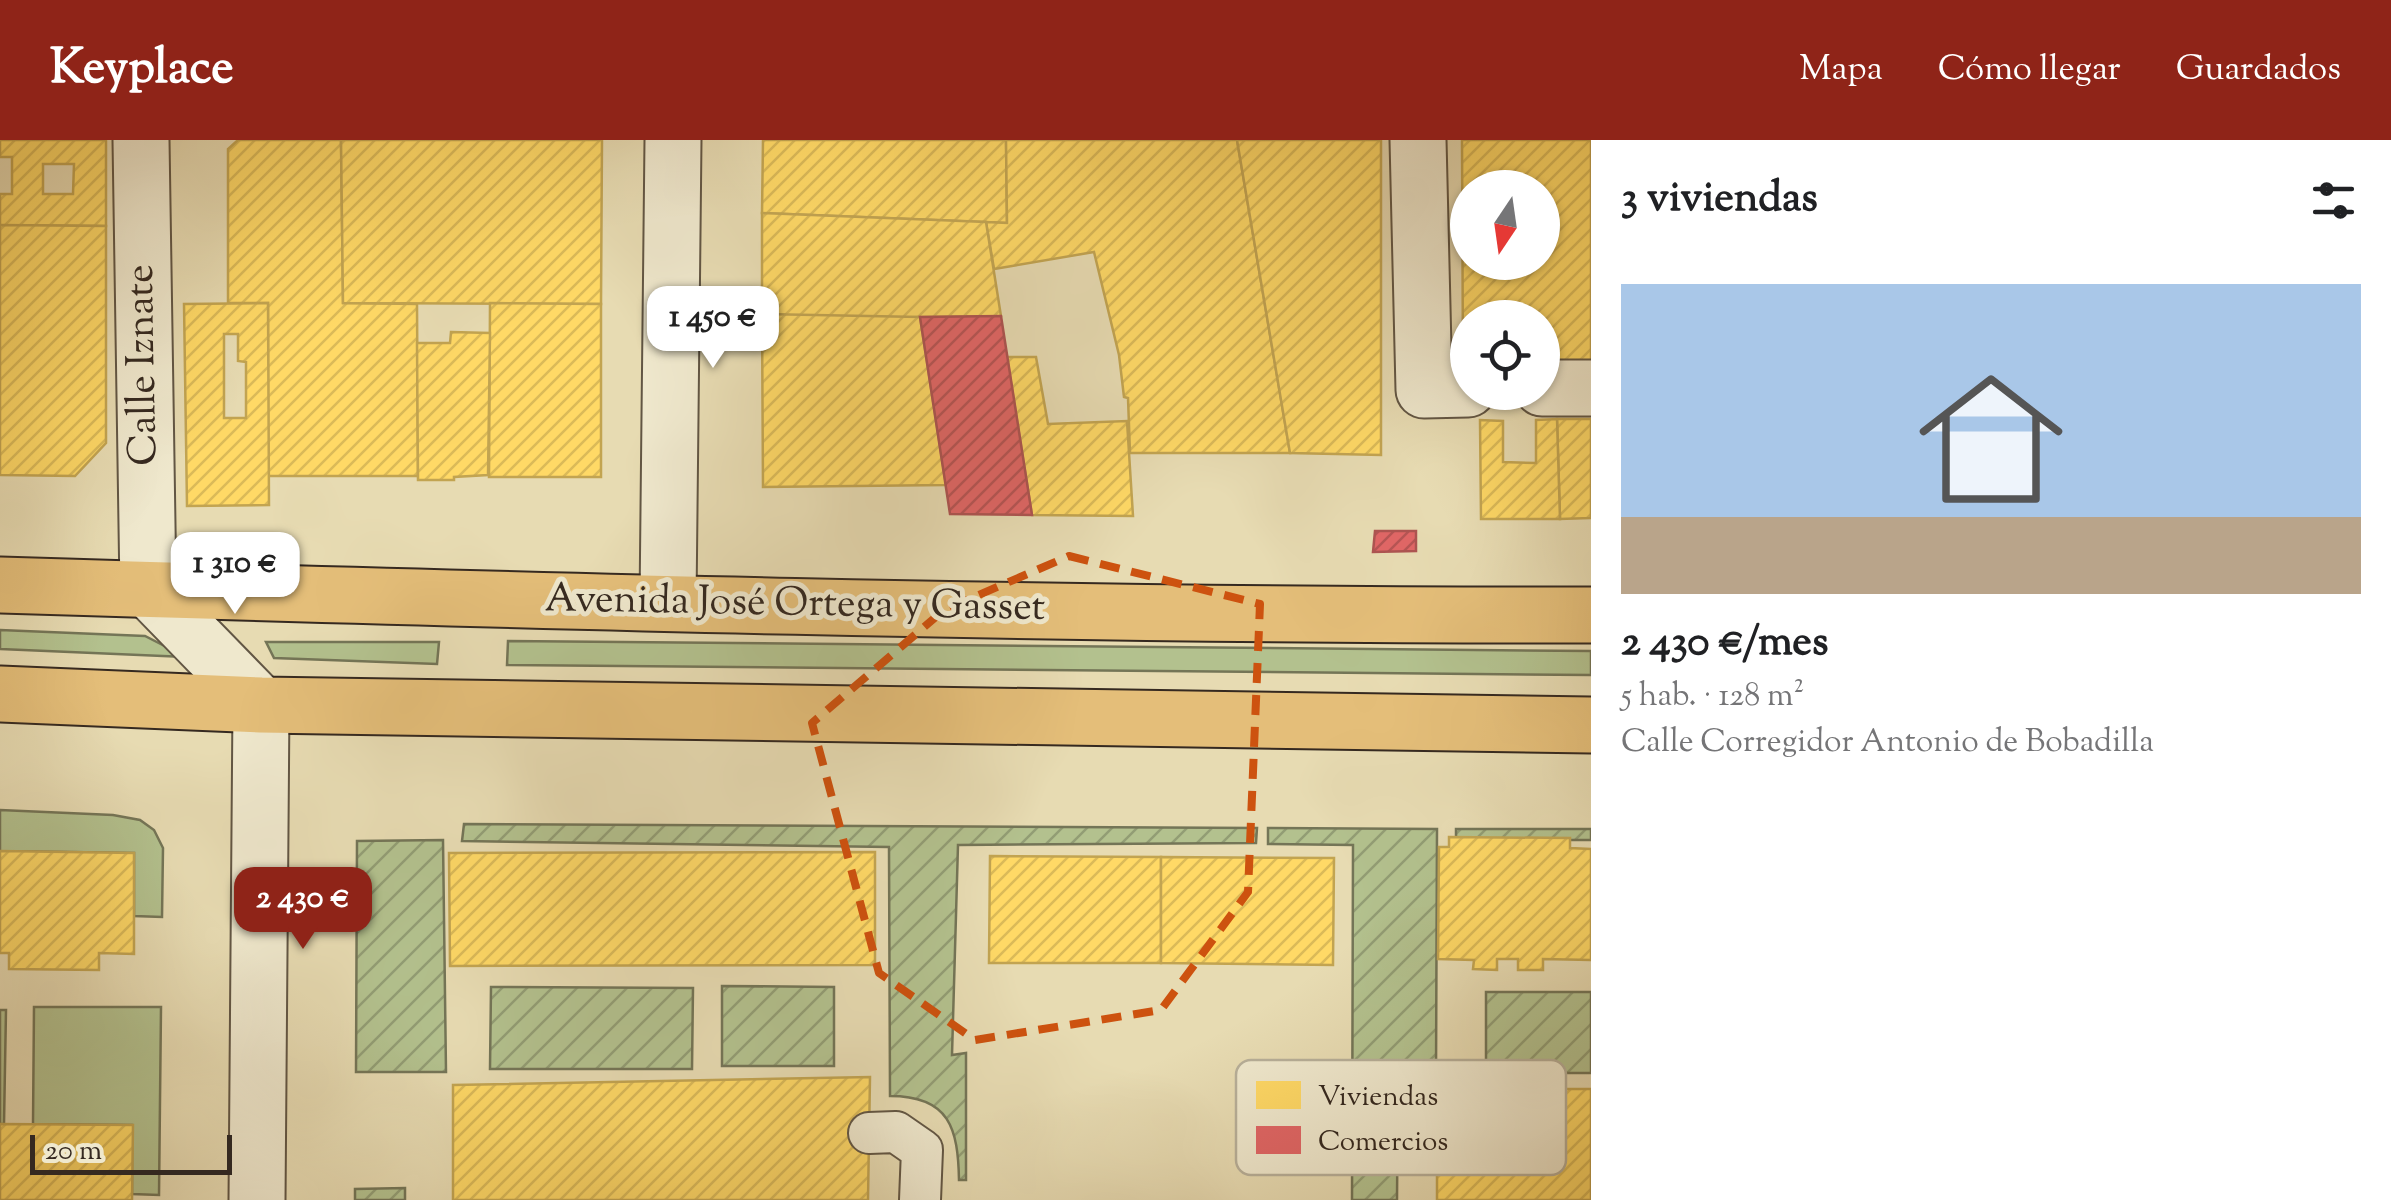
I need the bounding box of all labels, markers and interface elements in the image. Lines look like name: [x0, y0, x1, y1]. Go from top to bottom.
text: Keyplace: [50, 36, 234, 105]
text: Mapa: [1799, 45, 1883, 96]
text: Cómo llegar: [1938, 45, 2121, 96]
text: Guardados: [2176, 45, 2341, 96]
north arrow: [1450, 170, 1560, 280]
map controls: [1450, 170, 1560, 410]
text: 3 viviendas: [1621, 170, 1818, 230]
icon: filters: [2306, 173, 2361, 228]
street label: Calle Iznate: [114, 264, 174, 466]
pin: 1 450 €: [621, 286, 805, 371]
text: 1 450 €: [669, 295, 757, 341]
button: locate: [1450, 300, 1560, 410]
icon: home: [1901, 349, 2081, 529]
pin: 1 310 €: [143, 532, 327, 617]
text: 1 310 €: [193, 541, 277, 587]
street label: Avenida José Ortega y Gasset: [544, 572, 1046, 638]
text: 2 430 €/mes: [1621, 614, 1828, 674]
text: 5 hab. · 128 m²: [1621, 674, 1804, 720]
text: Calle Corregidor Antonio de Bobadilla: [1621, 720, 2154, 766]
pin: 2 430 €: [211, 867, 395, 952]
text: 2 430 €: [256, 876, 350, 922]
legend: [1236, 1060, 1566, 1175]
text: Viviendas: [1318, 1078, 1438, 1118]
text: Comercios: [1318, 1123, 1448, 1163]
scale bar: [30, 1130, 232, 1174]
text: 20 m: [45, 1132, 102, 1172]

